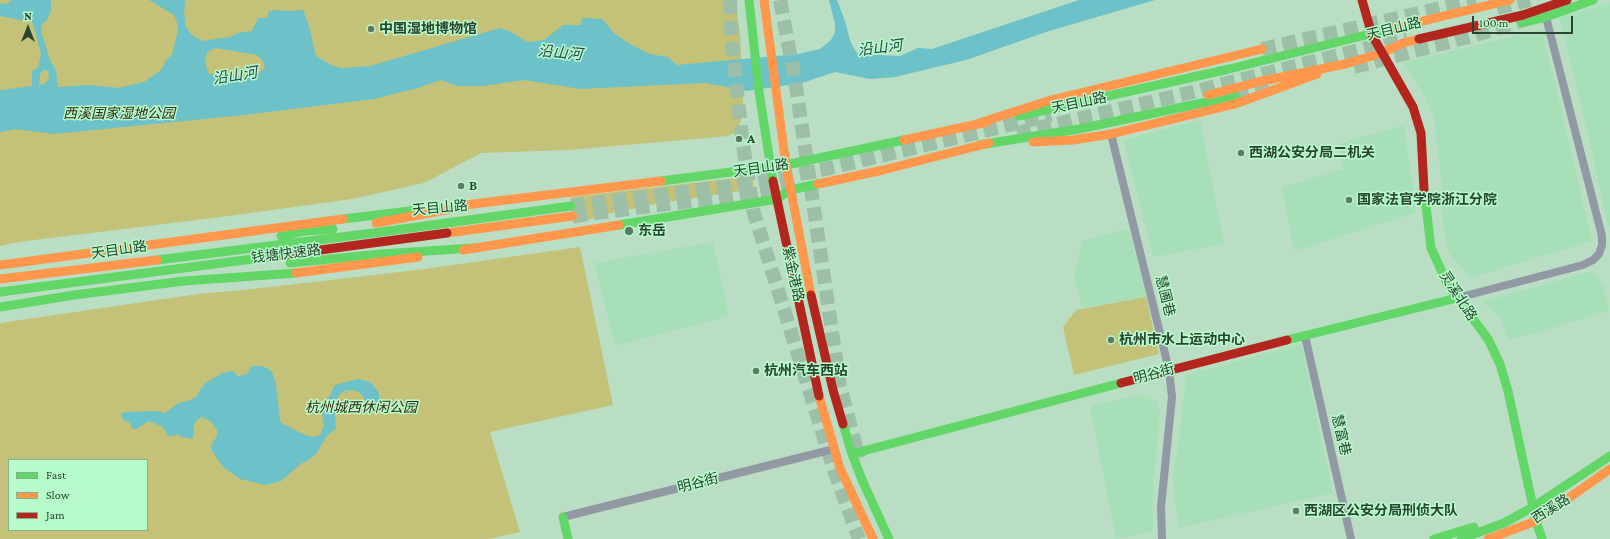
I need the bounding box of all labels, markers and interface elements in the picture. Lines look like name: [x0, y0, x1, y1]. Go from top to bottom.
north arrow: [8, 8, 48, 48]
scale bar: [1474, 8, 1575, 34]
text: N: [24, 10, 32, 22]
street label: 天目山路: [1365, 14, 1423, 44]
text: 100 m: [1479, 16, 1508, 30]
place label: 中国湿地博物馆: [379, 21, 477, 37]
marker: 中国湿地博物馆: [366, 24, 376, 34]
water label: 沿山河: [857, 36, 903, 60]
water label: 沿山河: [537, 42, 583, 64]
water label: 沿山河: [211, 64, 259, 88]
street label: 天目山路: [1050, 89, 1108, 117]
park label: 西溪国家湿地公园: [63, 106, 175, 122]
place label: A: [747, 131, 755, 147]
marker: A: [734, 134, 744, 144]
place label: 西湖公安分局二机关: [1249, 145, 1375, 161]
marker: 西湖公安分局二机关: [1236, 148, 1246, 158]
street label: 天目山路: [732, 156, 790, 180]
place label: B: [469, 178, 477, 194]
marker: B: [456, 181, 466, 191]
place label: 国家法官学院浙江分院: [1357, 192, 1497, 208]
marker: 国家法官学院浙江分院: [1344, 195, 1354, 205]
street label: 天目山路: [411, 197, 469, 219]
place label: 东岳: [638, 223, 666, 239]
marker: 东岳: [623, 225, 635, 237]
street label: 天目山路: [90, 238, 148, 262]
street label: 钱塘快速路: [250, 241, 322, 267]
street label: 紫金港路: [779, 245, 807, 303]
street label: 灵溪北路: [1436, 268, 1480, 324]
street label: 慧圃巷: [1152, 274, 1178, 318]
place label: 杭州市水上运动中心: [1119, 332, 1245, 348]
marker: 杭州市水上运动中心: [1106, 335, 1116, 345]
street label: 明谷街: [1132, 360, 1176, 388]
place label: 杭州汽车西站: [764, 363, 848, 379]
marker: 杭州汽车西站: [751, 366, 761, 376]
park label: 杭州城西休闲公园: [305, 400, 417, 416]
street label: 慧富巷: [1328, 413, 1354, 457]
legend: [8, 459, 148, 531]
text: Fast: [46, 468, 66, 482]
street label: 明谷街: [676, 470, 720, 496]
text: Slow: [46, 488, 70, 502]
street label: 西溪路: [1529, 491, 1573, 527]
place label: 西湖区公安分局刑侦大队: [1304, 503, 1458, 519]
marker: 西湖区公安分局刑侦大队: [1291, 506, 1301, 516]
text: Jam: [46, 508, 65, 522]

